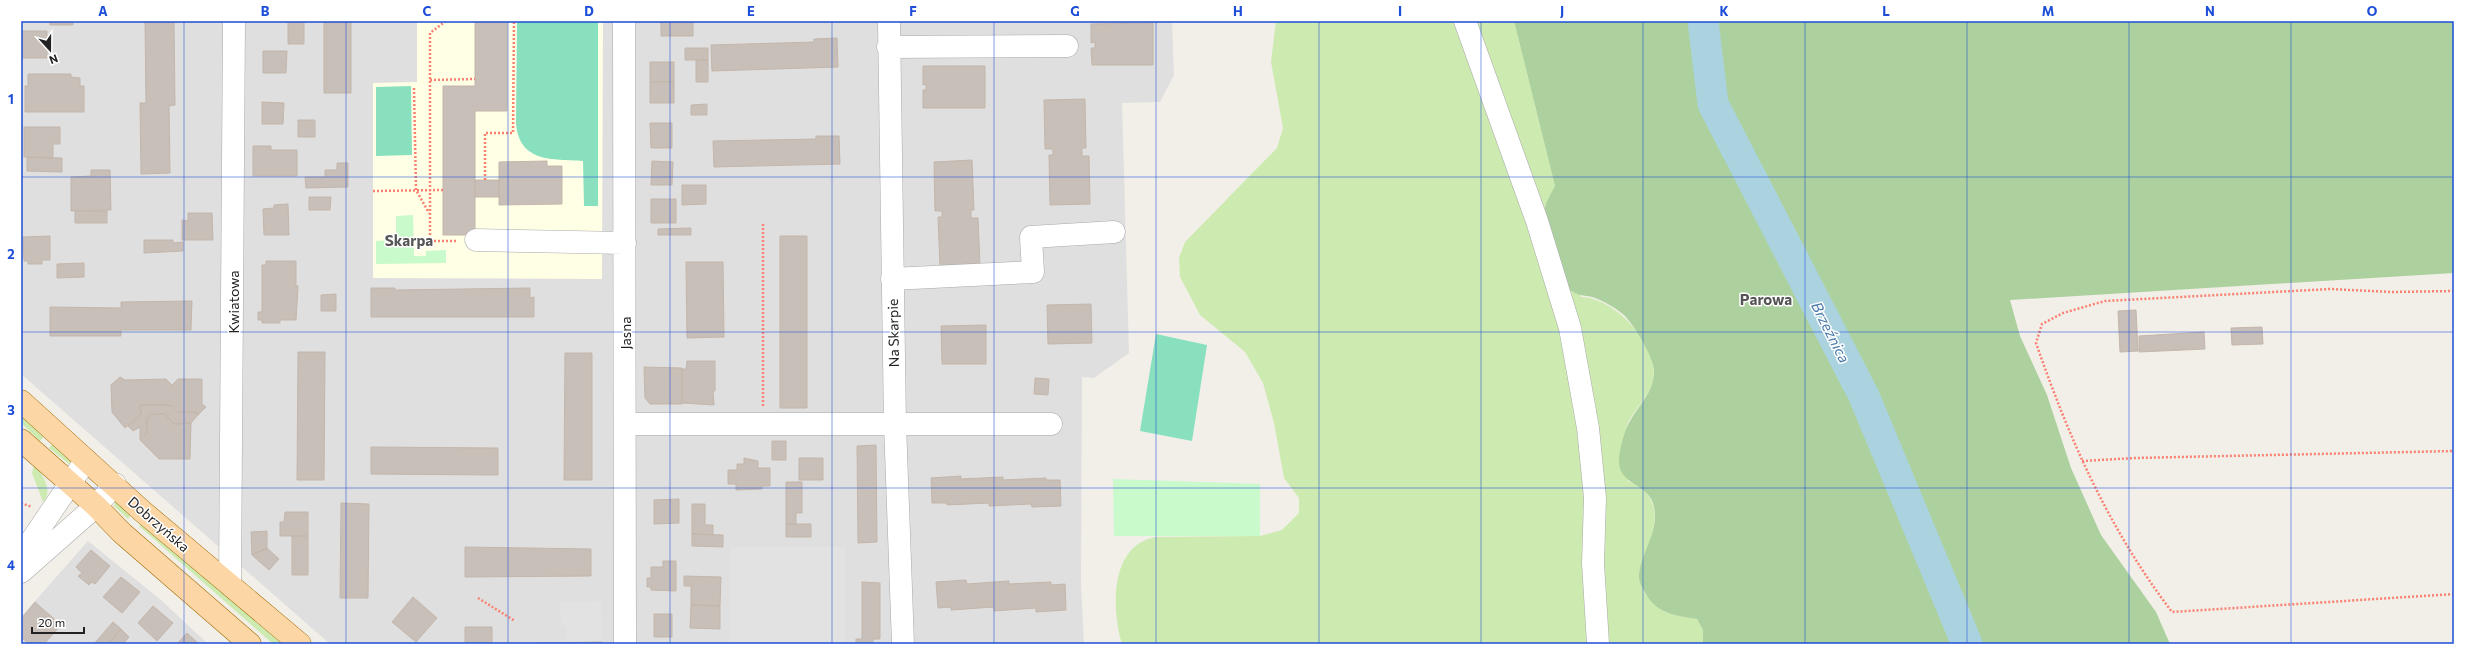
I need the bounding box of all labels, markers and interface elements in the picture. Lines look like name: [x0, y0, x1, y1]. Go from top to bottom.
text: A: [98, 3, 108, 19]
text: B: [261, 3, 270, 19]
text: C: [423, 3, 432, 19]
text: D: [584, 3, 594, 19]
text: E: [747, 3, 755, 19]
text: F: [909, 3, 917, 19]
text: G: [1070, 3, 1080, 19]
text: H: [1233, 3, 1243, 19]
text: I: [1398, 3, 1402, 19]
text: J: [1560, 3, 1564, 19]
text: K: [1719, 3, 1729, 19]
text: L: [1882, 3, 1890, 19]
text: M: [2042, 3, 2054, 19]
text: N: [2205, 3, 2215, 19]
text: O: [2367, 3, 2378, 19]
north arrow: [30, 30, 70, 70]
text: N: [48, 52, 60, 67]
text: 1: [8, 91, 14, 107]
district label: Skarpa: [385, 231, 433, 249]
text: 2: [7, 246, 15, 262]
street label: Kwiatowa: [225, 270, 242, 334]
district label: Parowa: [1740, 290, 1792, 308]
water label: Brzeźnica: [1808, 298, 1854, 366]
street label: Na Skarpie: [884, 299, 902, 367]
street label: Jasna: [617, 316, 634, 350]
text: 3: [7, 402, 15, 418]
street label: Dobrzyńska: [125, 493, 193, 555]
text: 4: [7, 557, 15, 573]
scale bar: [32, 609, 84, 635]
text: 20 m: [38, 615, 65, 629]

